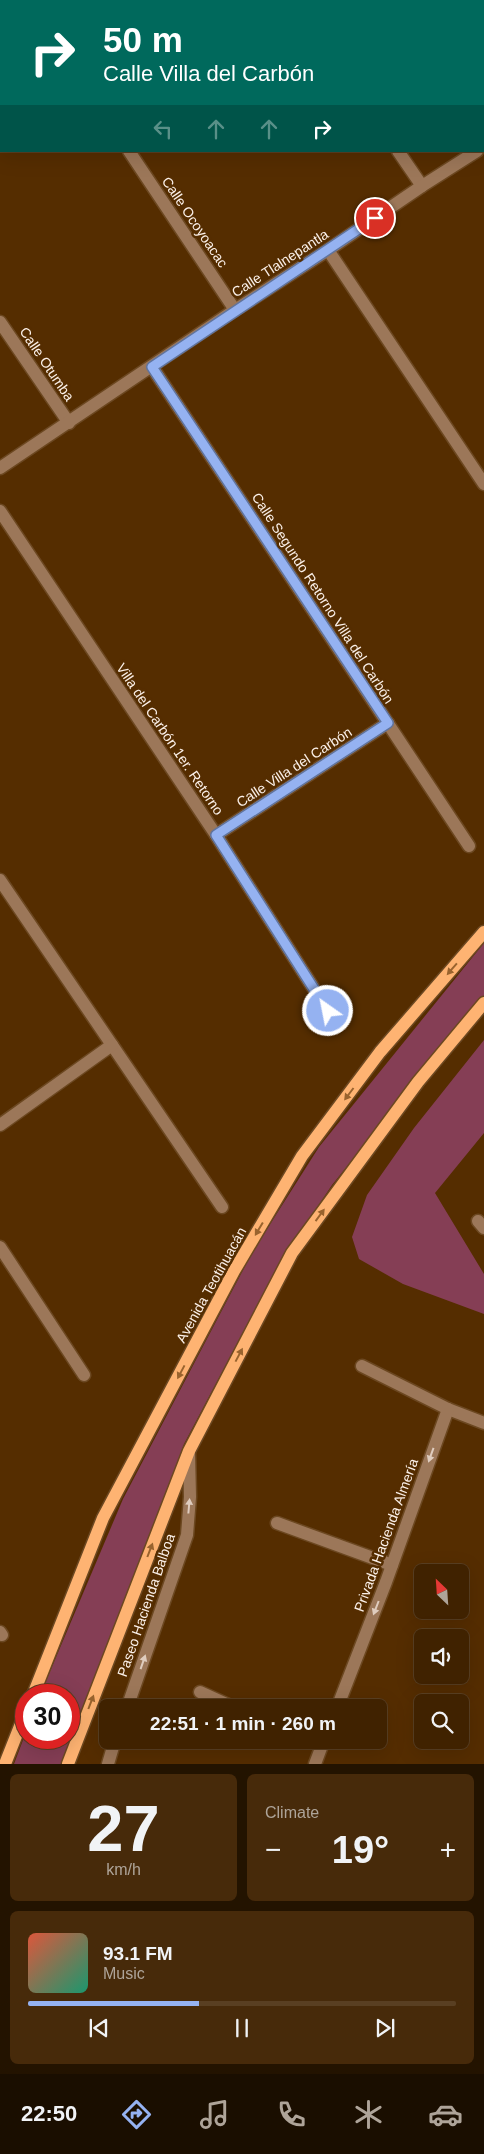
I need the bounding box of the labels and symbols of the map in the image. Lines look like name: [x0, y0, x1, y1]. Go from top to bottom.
street label: Calle Ocoyoacac: [159, 174, 231, 270]
pin: [354, 197, 396, 239]
street label: Calle Tlalnepantla: [229, 226, 331, 300]
street label: Calle Otumba: [16, 324, 78, 404]
street label: Calle Segundo Retorno Villa del Carbón: [249, 490, 397, 706]
street label: Villa del Carbón 1er. Retorno: [113, 660, 227, 818]
street label: Calle Villa del Carbón: [233, 724, 355, 810]
one-way arrow: [447, 963, 458, 975]
position arrow: [301, 984, 353, 1036]
one-way arrow: [343, 1087, 354, 1100]
one-way arrow: [315, 1208, 325, 1222]
one-way arrow: [254, 1223, 263, 1236]
street label: Avenida Teotihuacán: [173, 1224, 249, 1346]
one-way arrow: [235, 1348, 243, 1362]
one-way arrow: [176, 1365, 185, 1378]
one-way arrow: [427, 1448, 435, 1463]
street label: Privada Hacienda Almería: [351, 1456, 421, 1614]
one-way arrow: [185, 1498, 193, 1514]
street label: Paseo Hacienda Balboa: [114, 1531, 178, 1679]
one-way arrow: [147, 1543, 154, 1558]
north arrow: [414, 1564, 469, 1619]
one-way arrow: [372, 1601, 380, 1616]
one-way arrow: [140, 1654, 148, 1669]
speed limit sign: 30: [15, 1684, 80, 1749]
one-way arrow: [87, 1694, 95, 1709]

